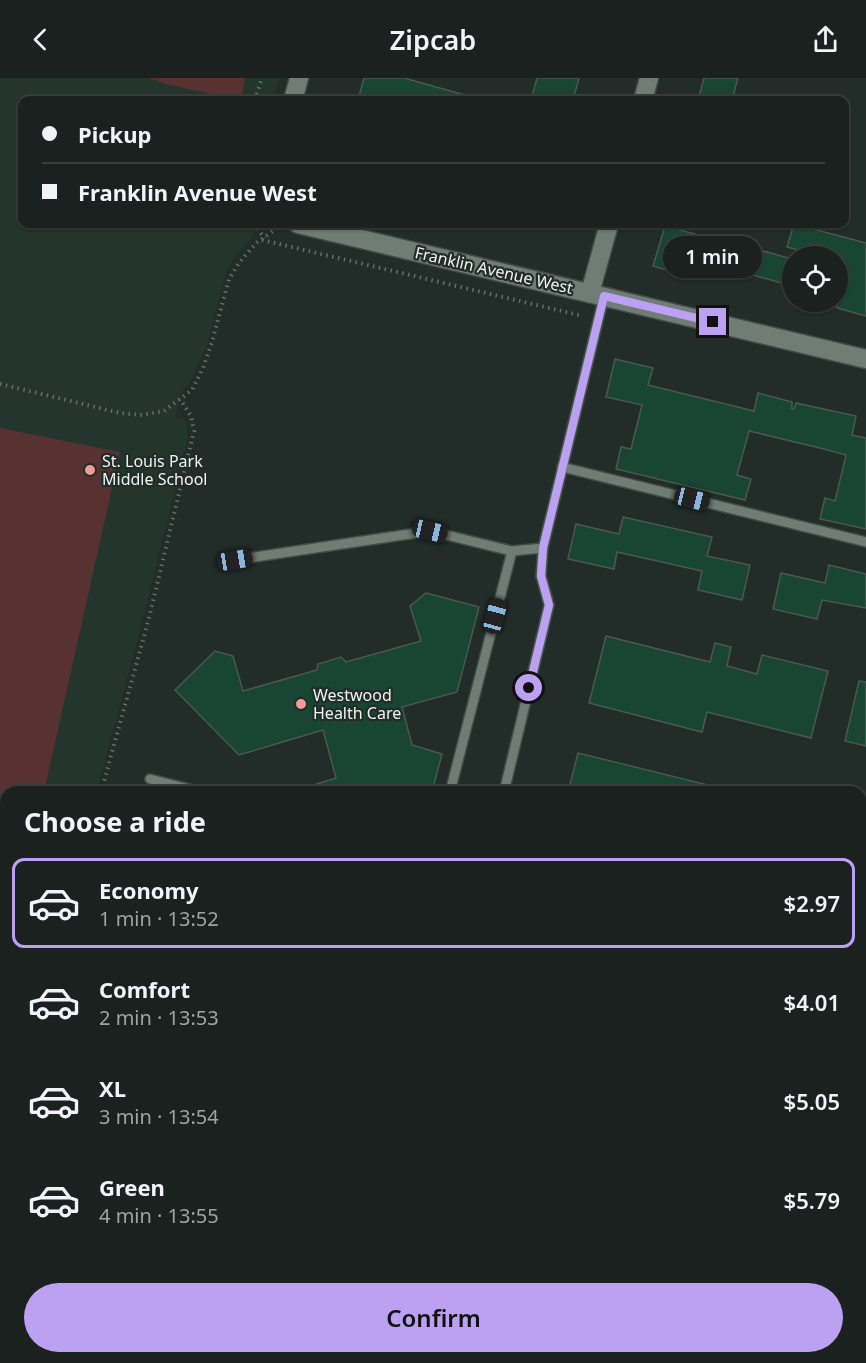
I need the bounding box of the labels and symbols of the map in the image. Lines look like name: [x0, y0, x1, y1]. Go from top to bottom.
callout: 1 min: [664, 235, 762, 277]
street label: Franklin Avenue West: [413, 241, 575, 299]
route end: [699, 308, 726, 335]
place label: St. Louis Park Middle School: [102, 450, 207, 490]
marker: St. Louis Park Middle School: [83, 463, 97, 477]
car: [672, 486, 712, 512]
car: [410, 518, 450, 544]
car: [216, 548, 254, 572]
car: [482, 596, 508, 636]
route start: [515, 674, 542, 701]
place label: Westwood Health Care: [313, 684, 401, 724]
marker: Westwood Health Care: [294, 697, 308, 711]

